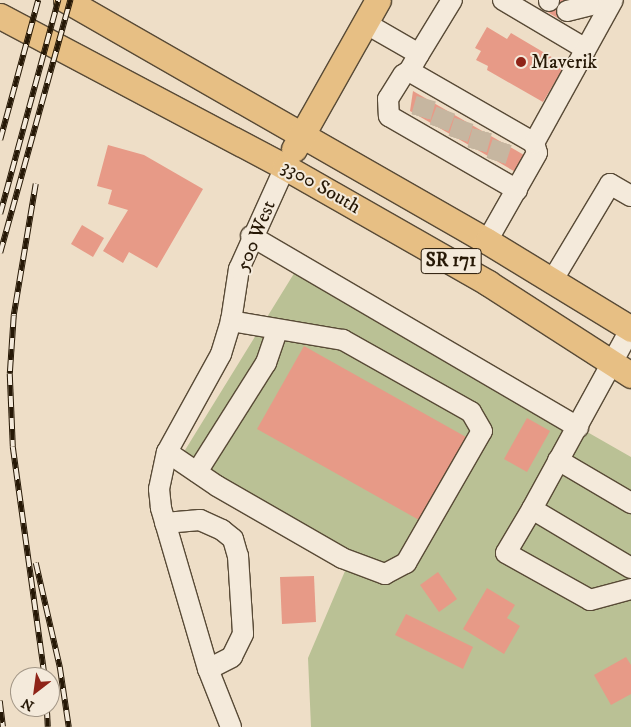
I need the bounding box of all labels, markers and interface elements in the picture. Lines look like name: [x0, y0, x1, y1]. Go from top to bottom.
place label: Maverik: [531, 50, 597, 74]
marker: Maverik: [515, 56, 527, 68]
street label: 3300 South: [277, 155, 365, 219]
street label: 500 West: [231, 197, 281, 275]
road number: SR 171: [420, 245, 482, 278]
north arrow: [10, 667, 60, 717]
text: N: [19, 693, 37, 715]

